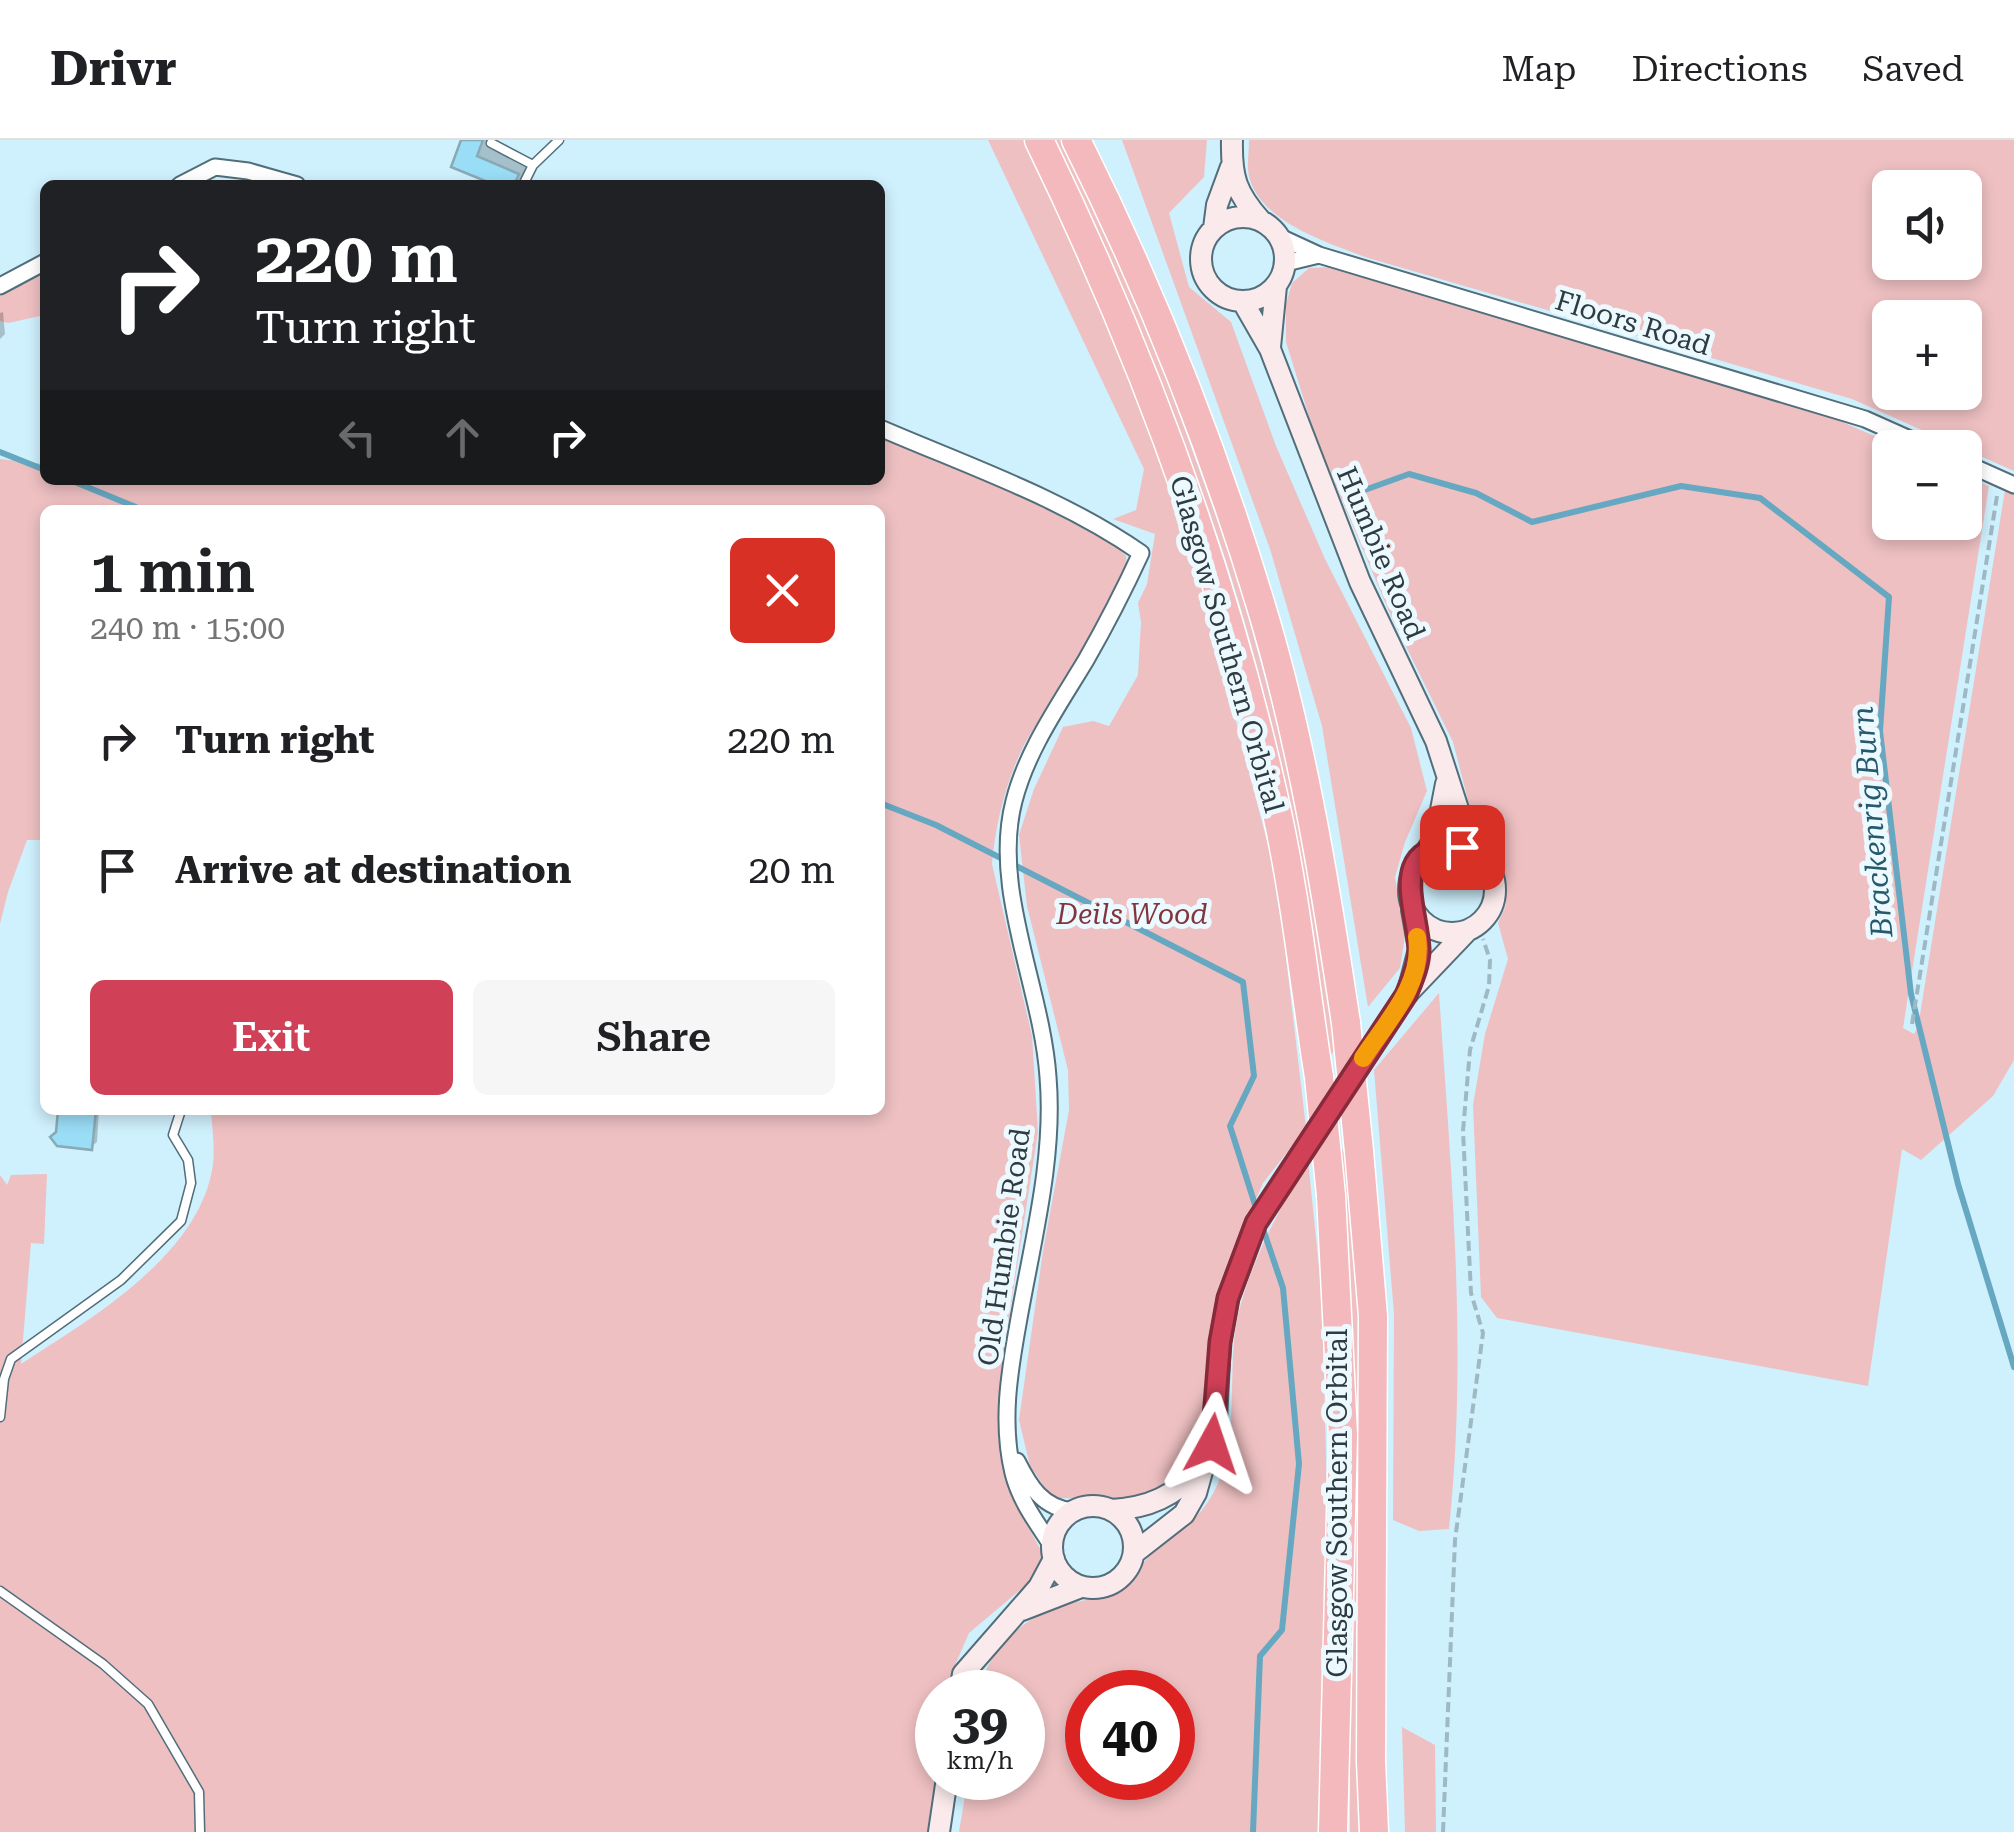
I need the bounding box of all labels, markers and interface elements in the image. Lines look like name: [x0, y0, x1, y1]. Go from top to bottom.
text: Drivr: [50, 41, 177, 97]
text: Map: [1502, 49, 1576, 90]
text: Directions: [1631, 49, 1808, 90]
text: Saved: [1863, 49, 1964, 90]
map controls: [1872, 170, 1982, 540]
button: sound: [1872, 170, 1982, 280]
text: 220 m: [255, 217, 458, 299]
icon: right: [90, 220, 220, 350]
street label: Floors Road: [1551, 284, 1715, 362]
button: +: [1872, 300, 1982, 410]
text: Turn right: [255, 301, 476, 354]
icon: left: [330, 410, 385, 465]
icon: ahead: [435, 410, 490, 465]
icon: right: [540, 410, 595, 465]
button: −: [1872, 430, 1982, 540]
street label: Humbie Road: [1330, 462, 1432, 644]
street label: Glasgow Southern Orbital: [1163, 472, 1291, 817]
text: 1 min: [90, 536, 255, 607]
button: close: [730, 538, 835, 643]
text: 240 m · 15:00: [90, 609, 285, 647]
water label: Brackenrig Burn: [1844, 705, 1900, 940]
icon: right: [90, 713, 145, 768]
text: Turn right: [175, 718, 374, 762]
text: 220 m: [727, 718, 835, 762]
pin: [1420, 805, 1505, 890]
icon: arrive: [1435, 820, 1490, 875]
icon: arrive: [90, 843, 145, 898]
text: Arrive at destination: [175, 848, 571, 892]
text: 20 m: [748, 848, 835, 892]
park label: Deils Wood: [1055, 898, 1208, 931]
button: Exit: [90, 980, 453, 1095]
button: Share: [473, 980, 835, 1095]
street label: Old Humbie Road: [971, 1126, 1037, 1368]
street label: Glasgow Southern Orbital: [1321, 1328, 1354, 1677]
position arrow: [1160, 1392, 1264, 1496]
speed limit sign: 40: [1065, 1670, 1195, 1800]
text: 39: [952, 1694, 1008, 1752]
text: km/h: [947, 1746, 1013, 1775]

